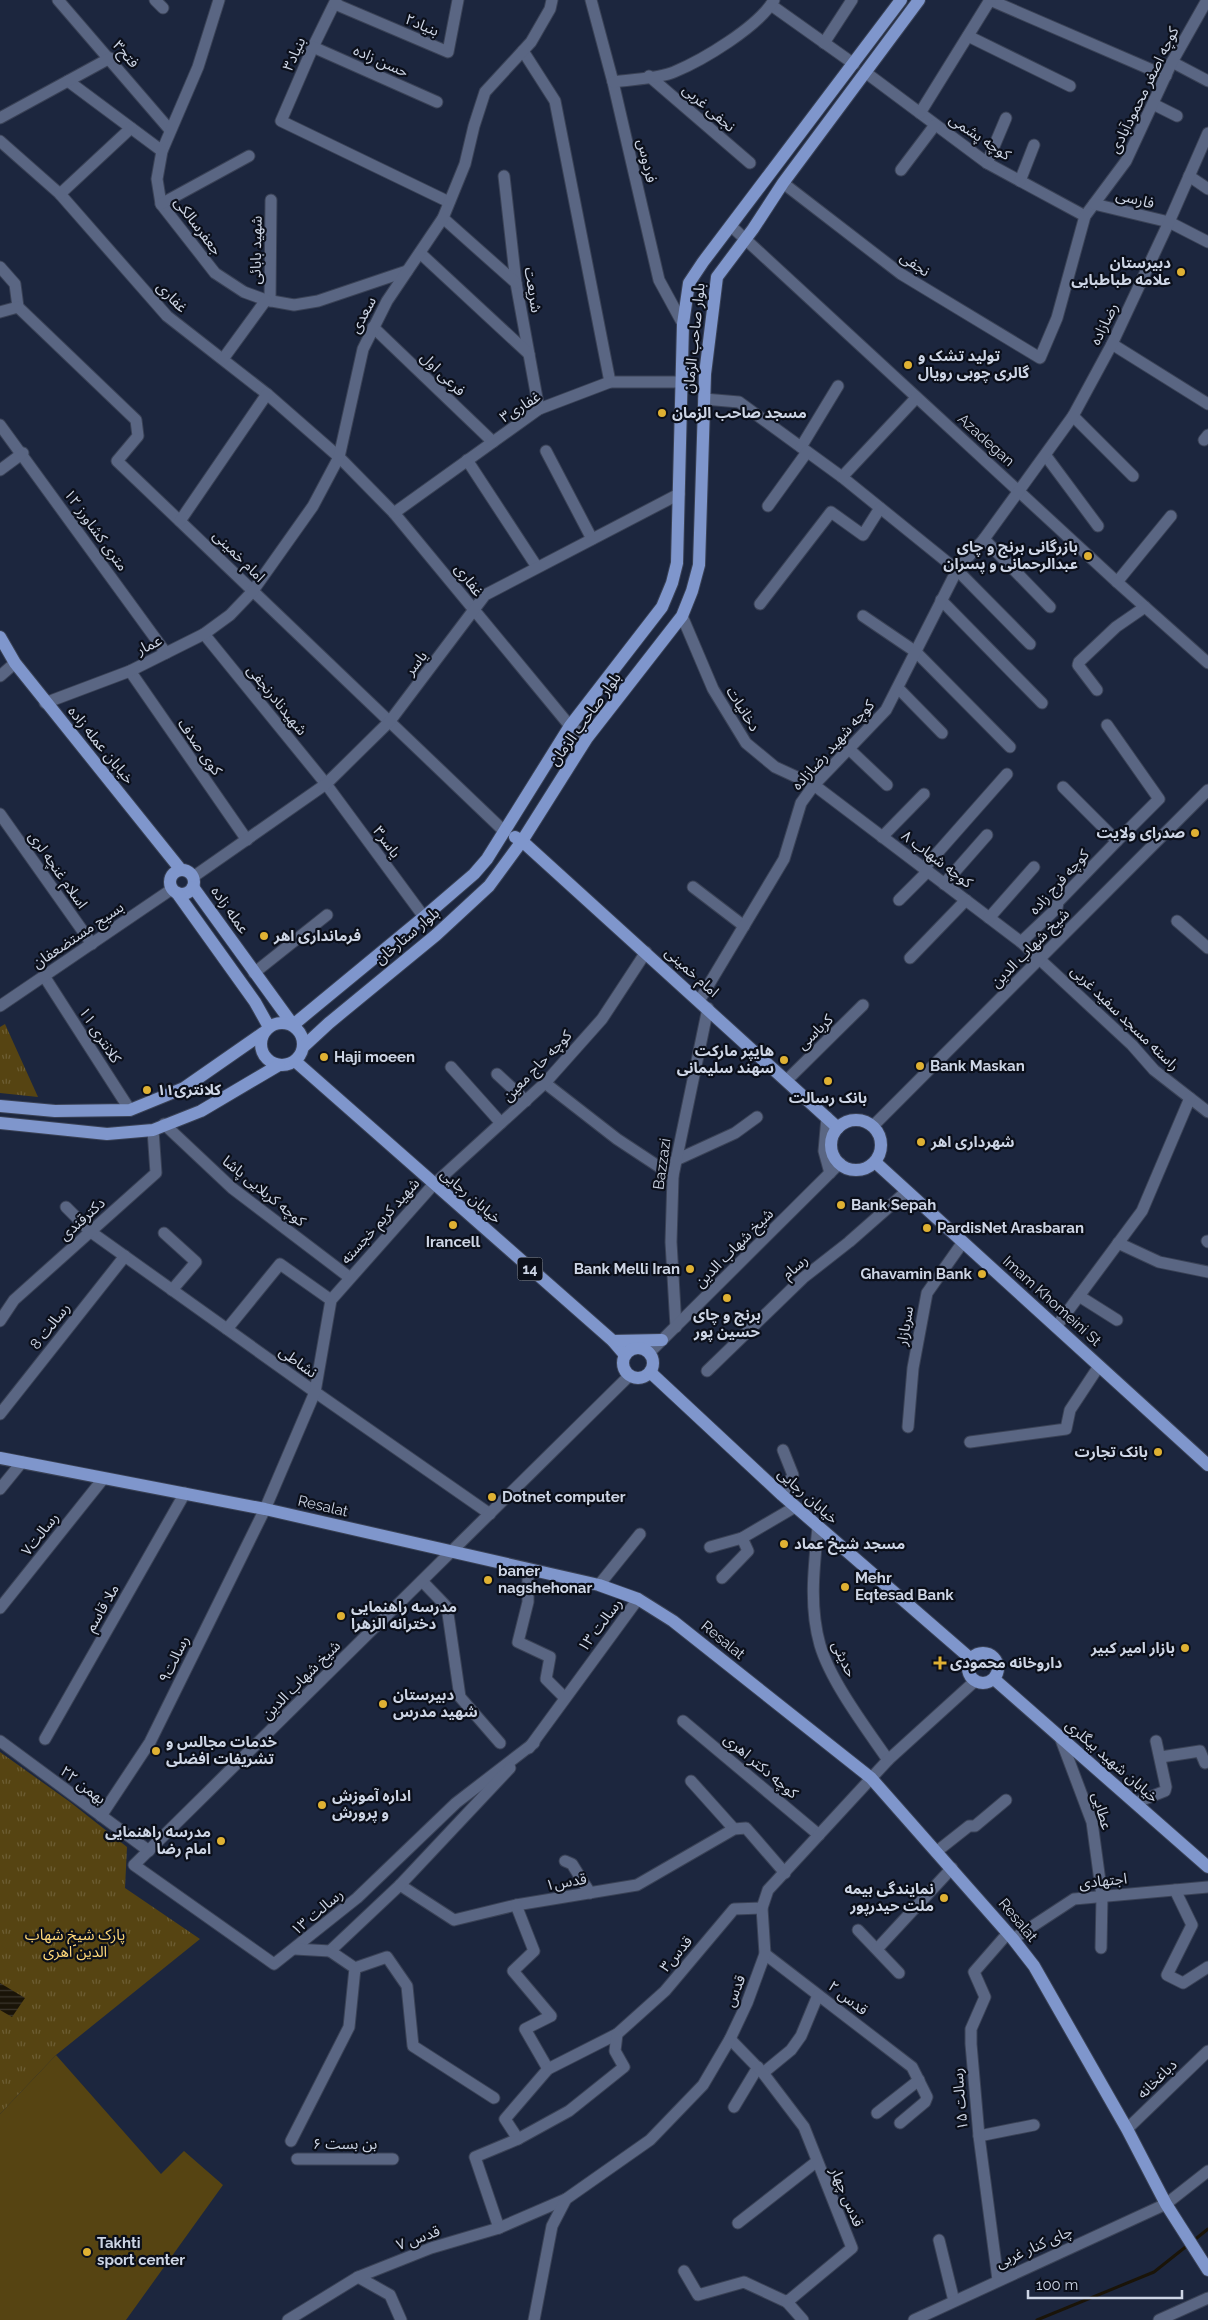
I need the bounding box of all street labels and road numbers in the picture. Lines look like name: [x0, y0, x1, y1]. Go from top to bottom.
street label: بنیاد۲: [402, 10, 442, 40]
street label: کوچه اصغر محمودآبادی: [1106, 23, 1184, 157]
street label: بنیاد۳: [279, 34, 309, 74]
street label: فتح۳: [107, 37, 143, 74]
street label: حسن زاده: [351, 41, 411, 81]
street label: نجفی غربی: [679, 80, 739, 136]
street label: کوچه پشمی: [945, 110, 1015, 165]
street label: فردوس: [633, 137, 661, 185]
street label: فارسی: [1114, 186, 1156, 213]
street label: جعفرسالکی: [170, 193, 226, 259]
street label: شهید بابائی: [246, 215, 266, 284]
street label: نجفی: [897, 248, 933, 280]
street label: شریعت: [521, 266, 546, 314]
street label: غفاری: [153, 278, 191, 317]
street label: بلوار صاحب الزمان: [679, 282, 709, 394]
street label: سعدی: [346, 293, 380, 336]
street label: رضازاده: [1086, 300, 1122, 348]
street label: فرعی اول: [417, 348, 469, 400]
street label: غفاری۳: [496, 387, 544, 427]
street label: Azadegan: [954, 410, 1018, 470]
street label: ۱۲ متری کشاورز: [60, 486, 132, 574]
street label: امام خمینی: [208, 526, 269, 587]
street label: غفاری: [451, 560, 487, 600]
street label: عمار: [132, 631, 165, 659]
street label: یاسر: [400, 647, 431, 680]
street label: شهیدنادرنجفی: [243, 661, 311, 739]
street label: بلوار صاحب الزمان: [545, 669, 625, 769]
street label: دخانیات: [722, 683, 764, 735]
street label: کوچه شهید رضازاده: [788, 696, 879, 794]
street label: خیابان عمله زاده: [64, 702, 138, 788]
street label: کوی صدف: [174, 715, 226, 779]
street label: یاسر۳: [369, 822, 405, 862]
street label: کوچه شهاب ۸: [897, 826, 977, 893]
street label: اسلام غنچه لری: [23, 828, 91, 913]
street label: کوچه فرج زاده: [1025, 845, 1096, 920]
street label: عمله زاده: [207, 883, 253, 938]
street label: بسیج مستضعفان: [29, 898, 129, 975]
street label: بلوار ستارخان: [371, 904, 443, 968]
street label: شیخ شهاب الدین: [987, 905, 1076, 993]
street label: امام خمینی: [660, 943, 723, 1002]
street label: راسته مسجد سفید غربی: [1067, 962, 1183, 1074]
street label: کلانتری ۱۱: [75, 1004, 125, 1067]
street label: کرباسی: [793, 1010, 837, 1053]
street label: کوچه حاج معین: [499, 1026, 578, 1107]
street label: Bazzazi: [649, 1137, 675, 1191]
street label: کوچه کربلایی پاشا: [218, 1152, 310, 1232]
street label: خیابان رجایی: [437, 1165, 505, 1227]
street label: شهید کریم خجسته: [337, 1174, 425, 1269]
street label: دکترقندی: [55, 1194, 109, 1244]
street label: شیخ شهاب الدین: [691, 1205, 780, 1293]
street label: رسام: [778, 1251, 813, 1285]
street label: Imam Khomeini St: [999, 1252, 1105, 1350]
road number: 14: [518, 1258, 542, 1280]
street label: رسالت 8: [26, 1299, 74, 1353]
street label: سربازار: [893, 1305, 917, 1348]
street label: نشاطی: [276, 1342, 320, 1382]
street label: خیابان رجایی: [774, 1464, 842, 1528]
street label: Resalat: [296, 1491, 350, 1521]
street label: رسالت۷: [17, 1509, 63, 1559]
street label: ملا قاسم: [81, 1581, 125, 1636]
street label: رسالت ۱۳: [574, 1595, 626, 1655]
street label: Resalat: [698, 1617, 748, 1663]
street label: رسالت۹: [155, 1633, 193, 1685]
street label: شیخ شهاب الدین: [258, 1637, 347, 1725]
street label: حدیثی: [828, 1638, 860, 1680]
street label: خیابان شهید بیگلری: [1062, 1716, 1162, 1806]
street label: کوچه دکتر اهری: [720, 1730, 802, 1804]
street label: ۲۲ بهمن: [57, 1762, 109, 1808]
street label: عطایی: [1088, 1790, 1116, 1832]
street label: قدس۱: [544, 1869, 588, 1894]
street label: اجتهادی: [1078, 1870, 1128, 1892]
street label: رسالت ۱۳: [287, 1885, 347, 1939]
street label: Resalat: [995, 1895, 1041, 1945]
street label: قدس۳: [656, 1932, 696, 1976]
street label: قدس: [721, 1972, 750, 2010]
street label: قدس ۲: [825, 1977, 872, 2019]
street label: دباغخانه: [1133, 2056, 1181, 2102]
street label: رسالت ۱۵: [948, 2067, 972, 2131]
street label: بن بست ۶: [313, 2135, 377, 2153]
street label: قدس چهار: [825, 2164, 868, 2230]
street label: قدس ۷: [394, 2222, 443, 2254]
street label: چای کنار غربی: [993, 2222, 1075, 2273]

